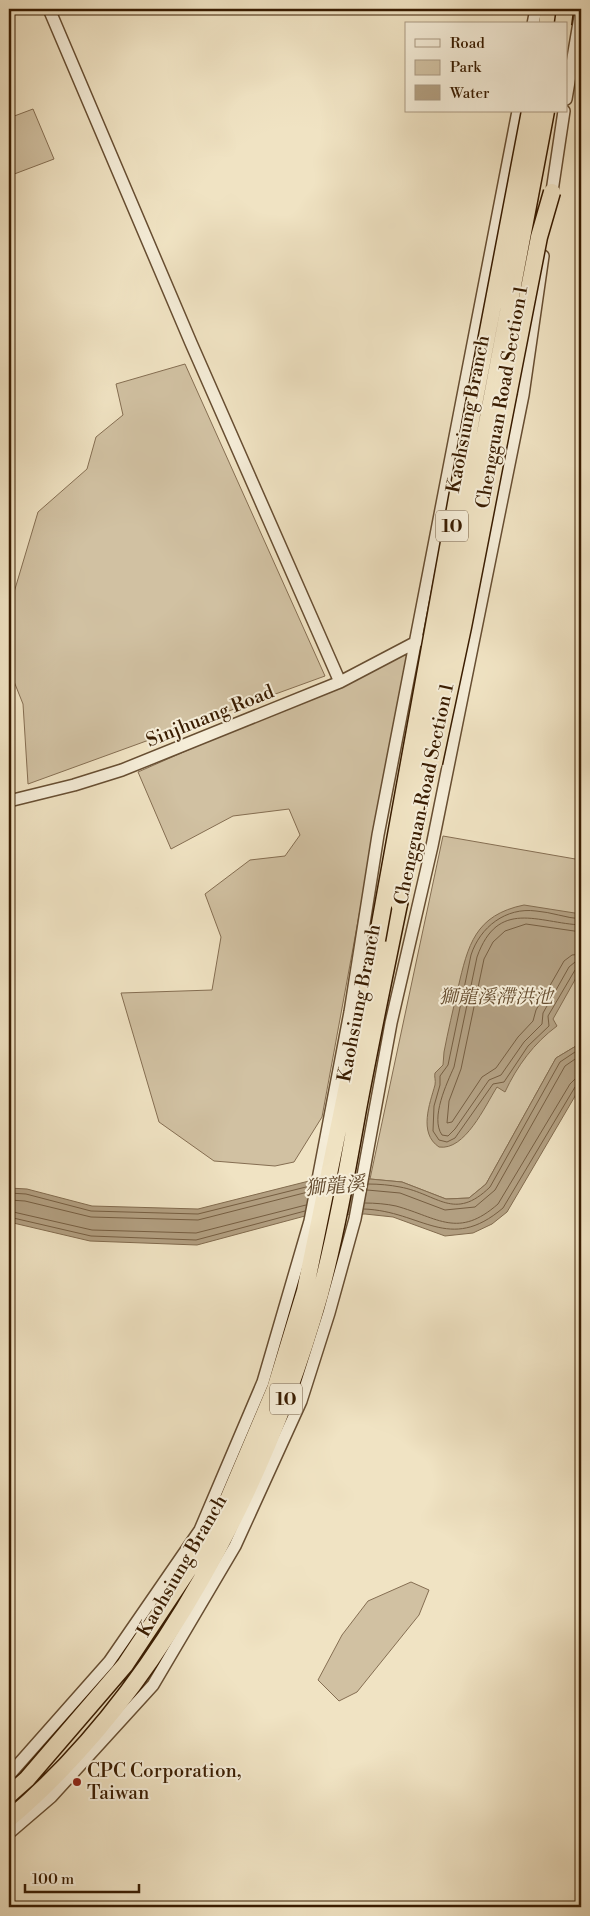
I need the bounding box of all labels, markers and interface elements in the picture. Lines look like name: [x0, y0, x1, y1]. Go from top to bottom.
legend: [405, 22, 568, 112]
text: Road: [450, 34, 485, 53]
text: Park: [450, 58, 482, 77]
text: Water: [449, 84, 490, 103]
street label: Chengguan Road Section 1: [471, 284, 533, 510]
street label: Kaohsiung Branch: [441, 333, 495, 495]
road number: 10: [436, 511, 468, 542]
street label: Sinjhuang Road: [143, 679, 278, 753]
street label: Chengguan Road Section 1: [389, 681, 459, 907]
street label: Kaohsiung Branch: [332, 922, 386, 1084]
park label: 獅龍溪滯洪池: [439, 985, 555, 1009]
water label: 獅龍溪: [304, 1172, 368, 1202]
road number: 10: [270, 1384, 302, 1415]
street label: Kaohsiung Branch: [132, 1491, 232, 1641]
place label: CPC Corporation, Taiwan: [87, 1759, 241, 1805]
marker: CPC Corporation, Taiwan: [71, 1776, 83, 1788]
scale bar: [25, 1861, 139, 1893]
text: 100 m: [32, 1870, 74, 1889]

